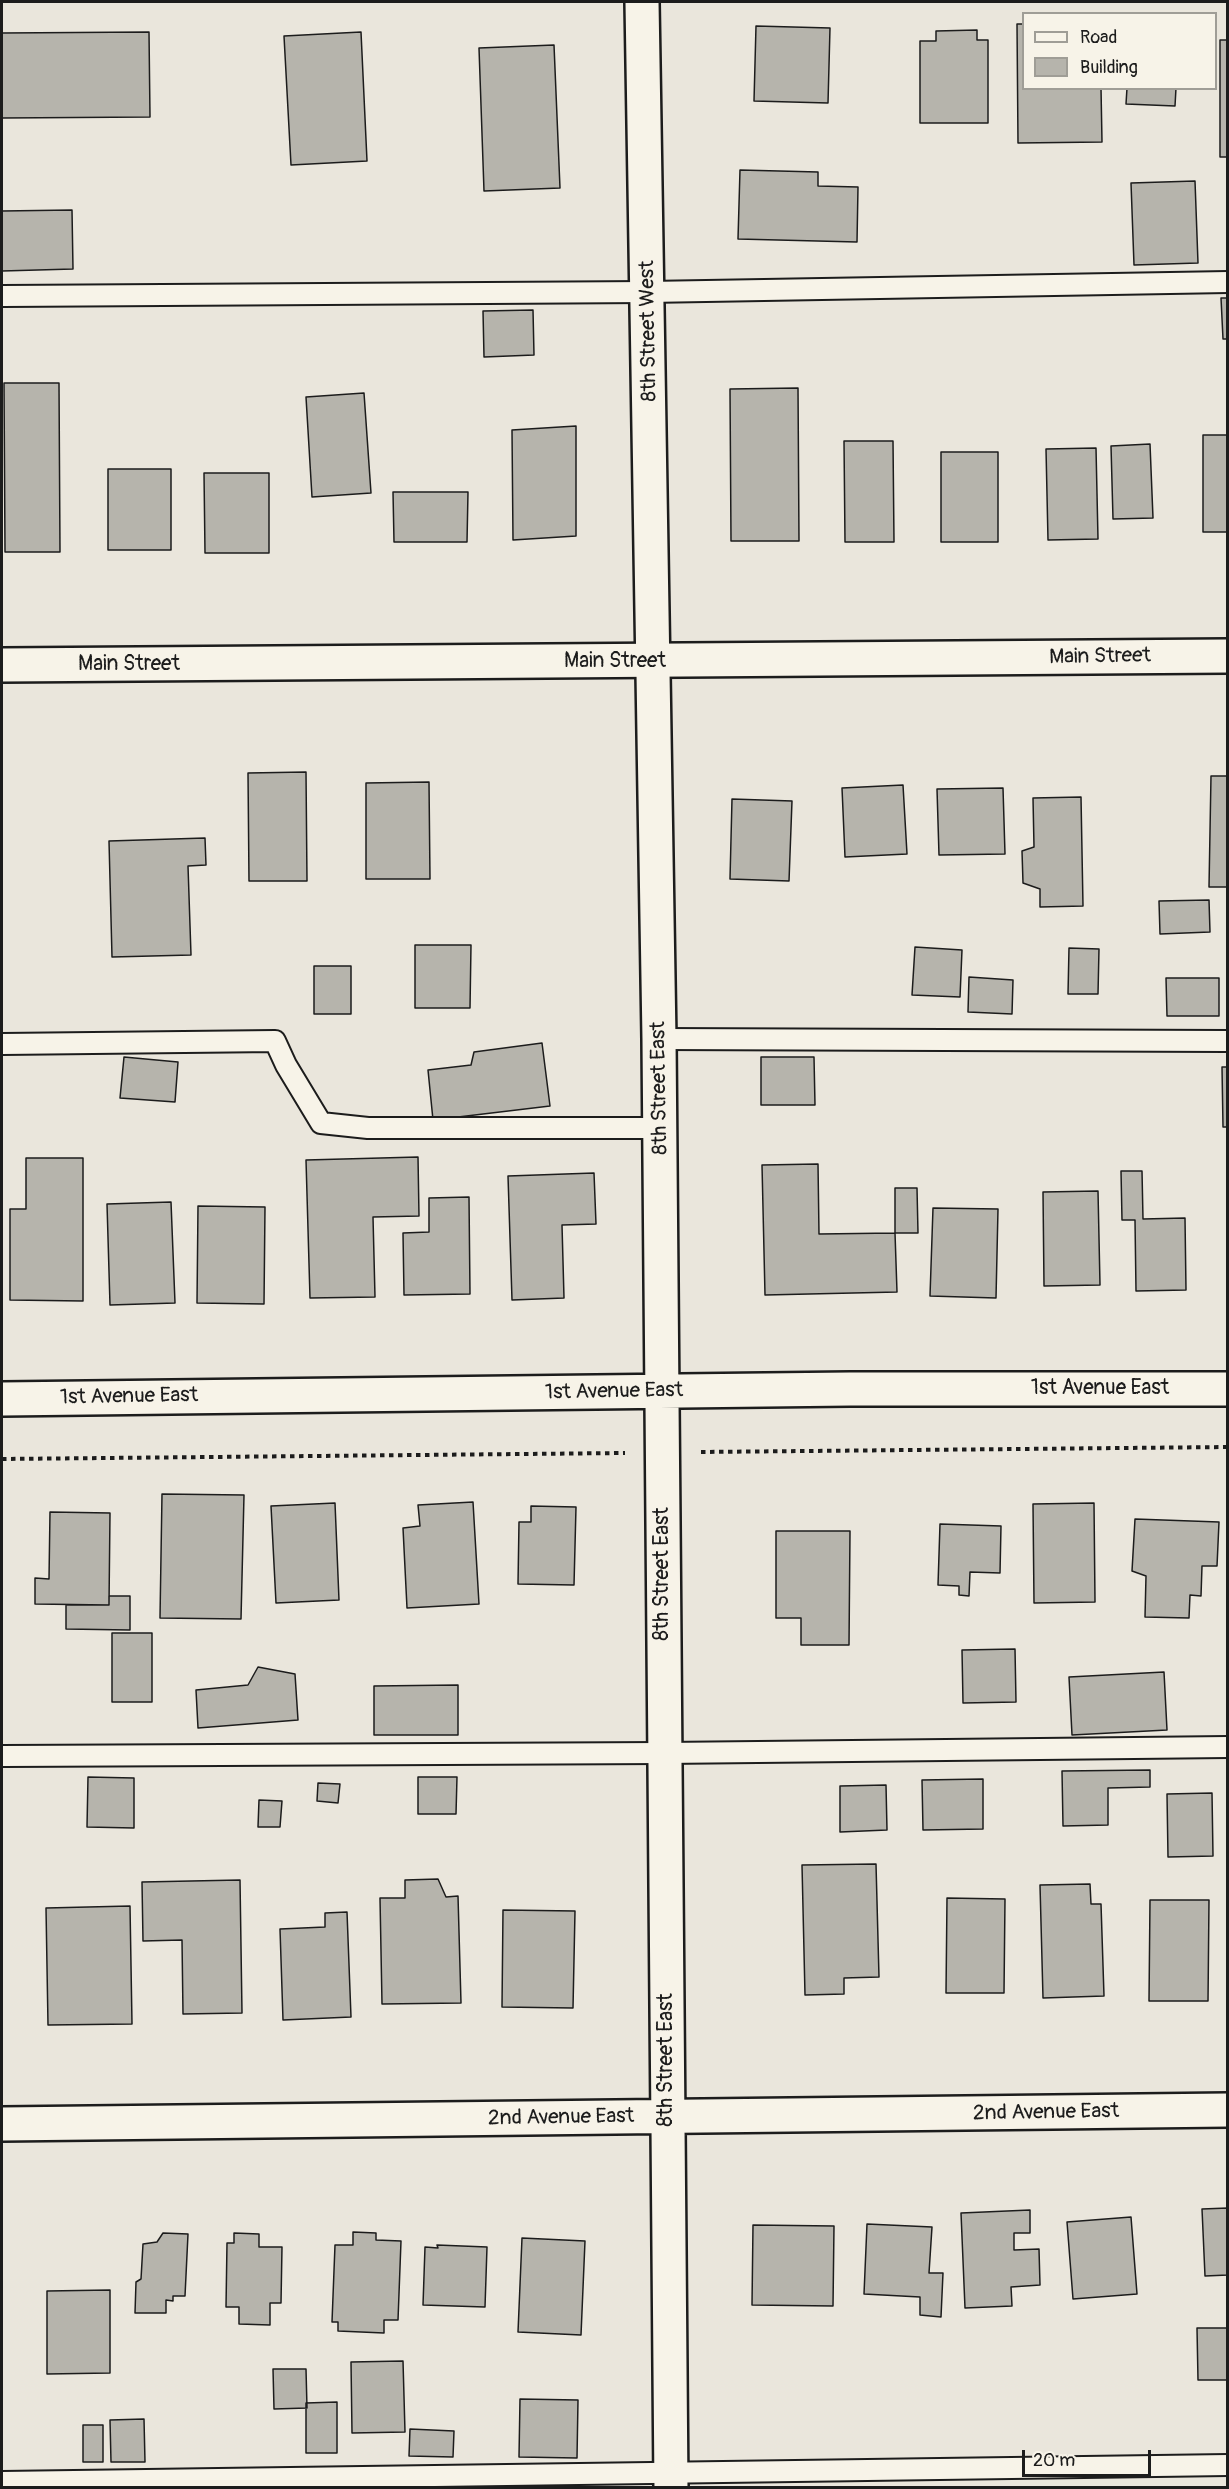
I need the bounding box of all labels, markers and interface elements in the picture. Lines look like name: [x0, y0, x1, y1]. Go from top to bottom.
legend: [1022, 12, 1217, 90]
text: Road: [1080, 26, 1117, 49]
text: Building: [1080, 56, 1138, 79]
street label: 8th Street West: [635, 260, 663, 402]
street label: Main Street: [1049, 644, 1151, 670]
street label: Main Street: [564, 649, 666, 675]
street label: Main Street: [78, 652, 180, 678]
street label: 8th Street East: [646, 1021, 674, 1155]
street label: 1st Avenue East: [1031, 1376, 1169, 1402]
street label: 1st Avenue East: [545, 1378, 683, 1406]
street label: 1st Avenue East: [60, 1383, 198, 1411]
street label: 8th Street East: [650, 1507, 676, 1641]
street label: 8th Street East: [654, 1993, 680, 2127]
street label: 2nd Avenue East: [973, 2099, 1119, 2127]
street label: 2nd Avenue East: [488, 2104, 634, 2132]
scale bar: [1025, 2438, 1154, 2476]
text: 20 m: [1033, 2449, 1075, 2472]

